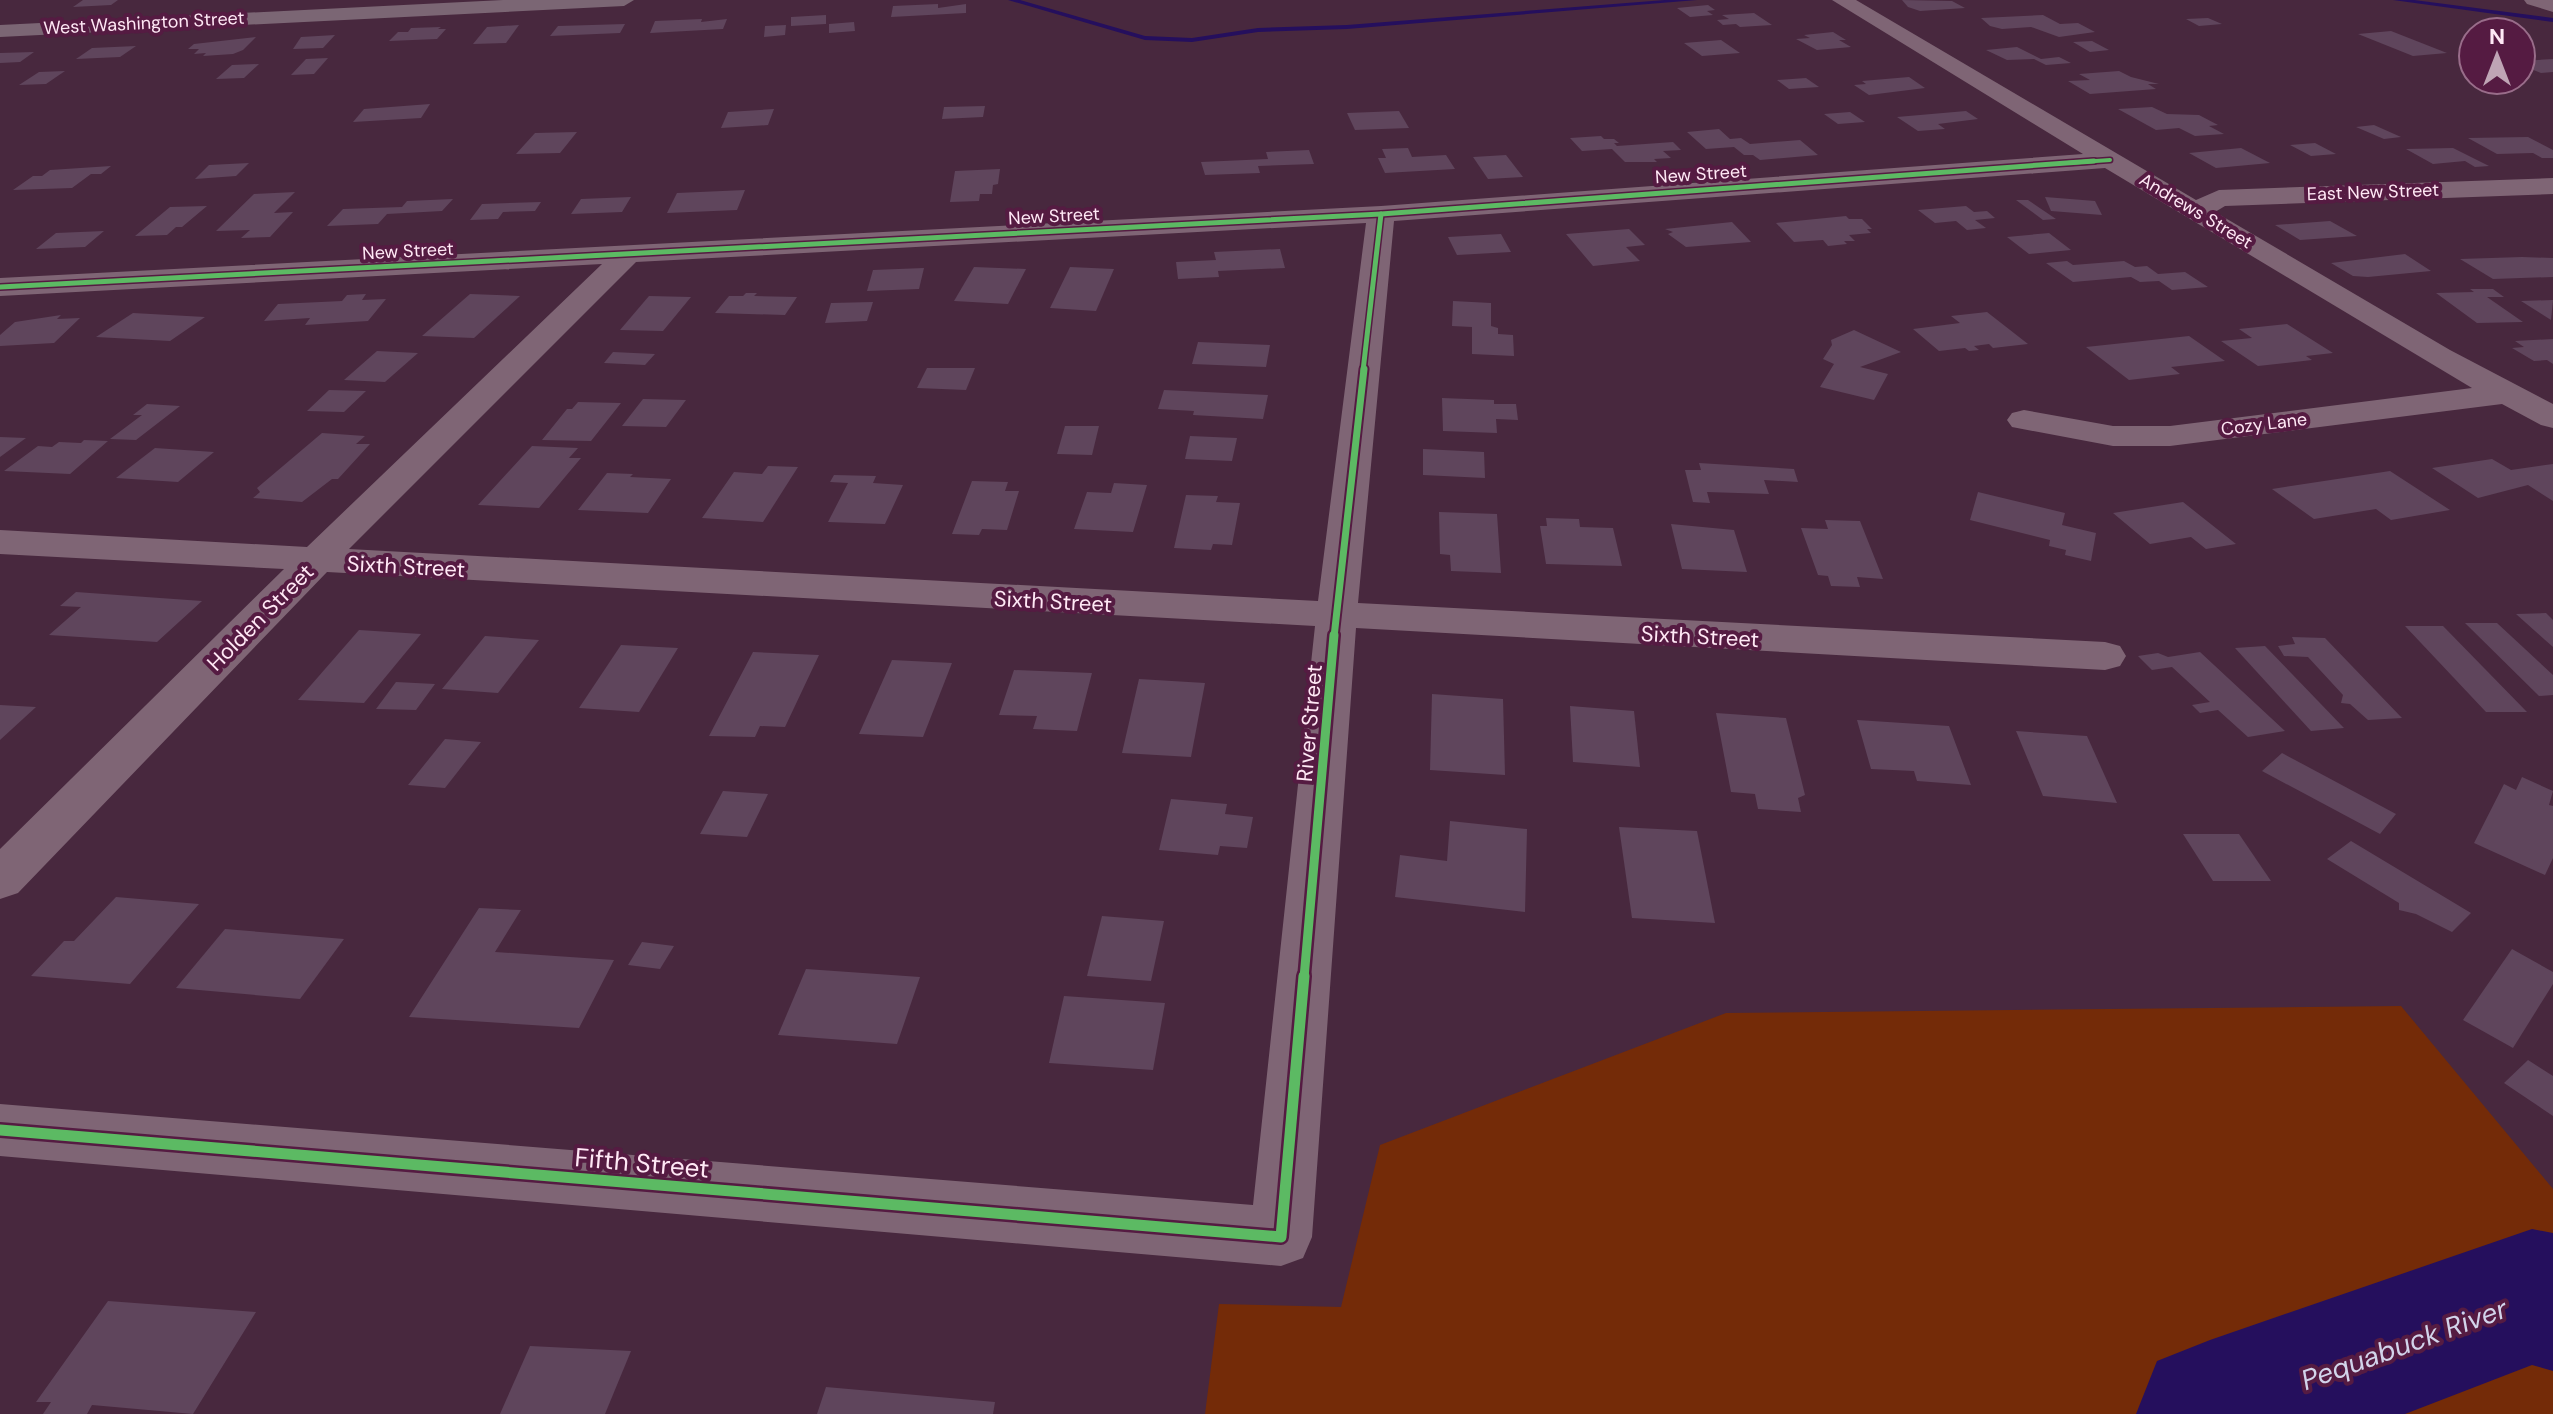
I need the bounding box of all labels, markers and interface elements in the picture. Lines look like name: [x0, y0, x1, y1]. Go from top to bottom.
street label: West Washington Street: [43, 6, 245, 40]
north arrow: [2457, 16, 2537, 96]
text: N: [2489, 22, 2505, 51]
street label: New Street: [1654, 159, 1748, 189]
street label: Andrews Street: [2135, 168, 2257, 254]
street label: East New Street: [2306, 178, 2440, 206]
street label: New Street: [1008, 202, 1100, 230]
street label: New Street: [362, 237, 454, 265]
street label: Cozy Lane: [2220, 407, 2308, 441]
street label: Sixth Street: [346, 549, 466, 584]
street label: Holden Street: [201, 558, 320, 677]
street label: Sixth Street: [993, 584, 1113, 619]
street label: Sixth Street: [1640, 619, 1760, 654]
street label: River Street: [1290, 663, 1329, 783]
street label: Fifth Street: [573, 1140, 711, 1186]
water label: Pequabuck River: [2296, 1290, 2513, 1399]

